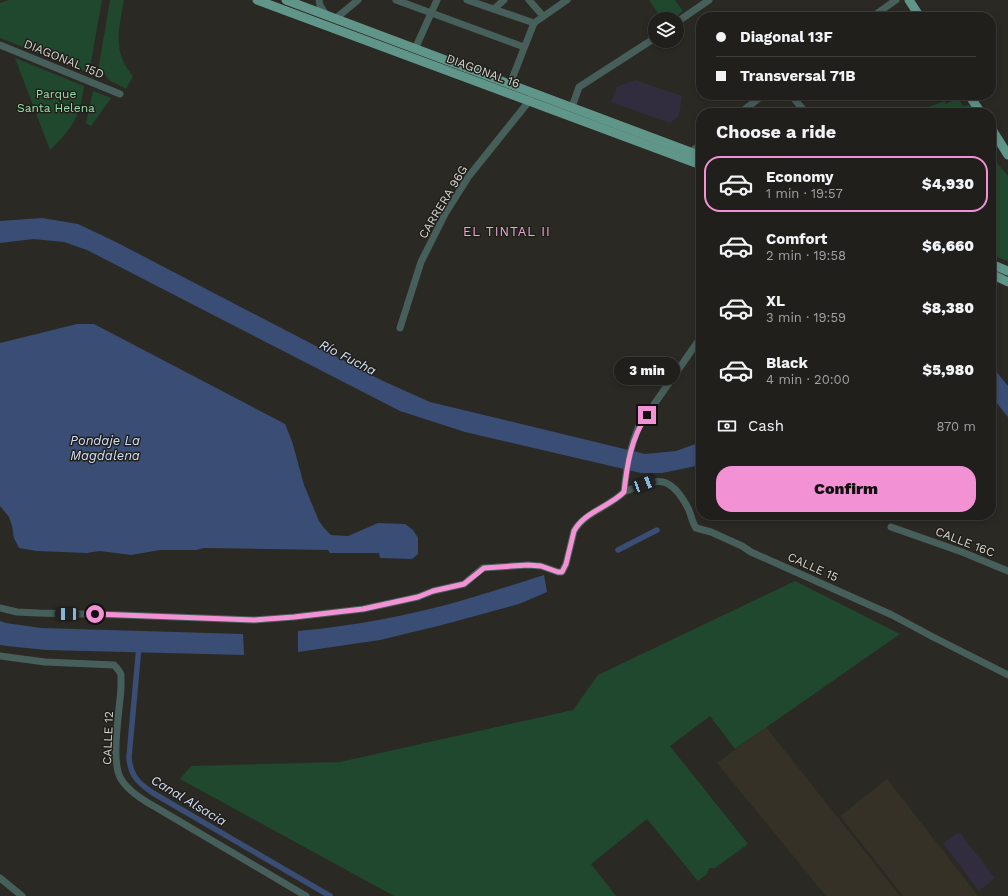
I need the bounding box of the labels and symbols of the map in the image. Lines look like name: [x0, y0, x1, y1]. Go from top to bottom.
street label: DIAGONAL 15D: [22, 37, 106, 81]
street label: DIAGONAL 16: [444, 51, 522, 91]
park label: Parque Santa Helena: [17, 87, 95, 115]
street label: CARRERA 96G: [416, 163, 470, 241]
district label: EL TINTAL II: [463, 224, 551, 239]
water label: Río Fucha: [317, 337, 378, 378]
callout: 3 min: [614, 357, 680, 385]
route end: [638, 406, 656, 424]
water label: Pondaje La Magdalena: [70, 433, 140, 463]
car: [631, 474, 657, 494]
street label: CALLE 16C: [933, 524, 997, 560]
street label: CALLE 15: [786, 550, 840, 584]
route start: [86, 605, 104, 623]
car: [55, 608, 79, 620]
street label: CALLE 12: [100, 711, 116, 765]
water label: Canal Alsacia: [148, 772, 229, 829]

